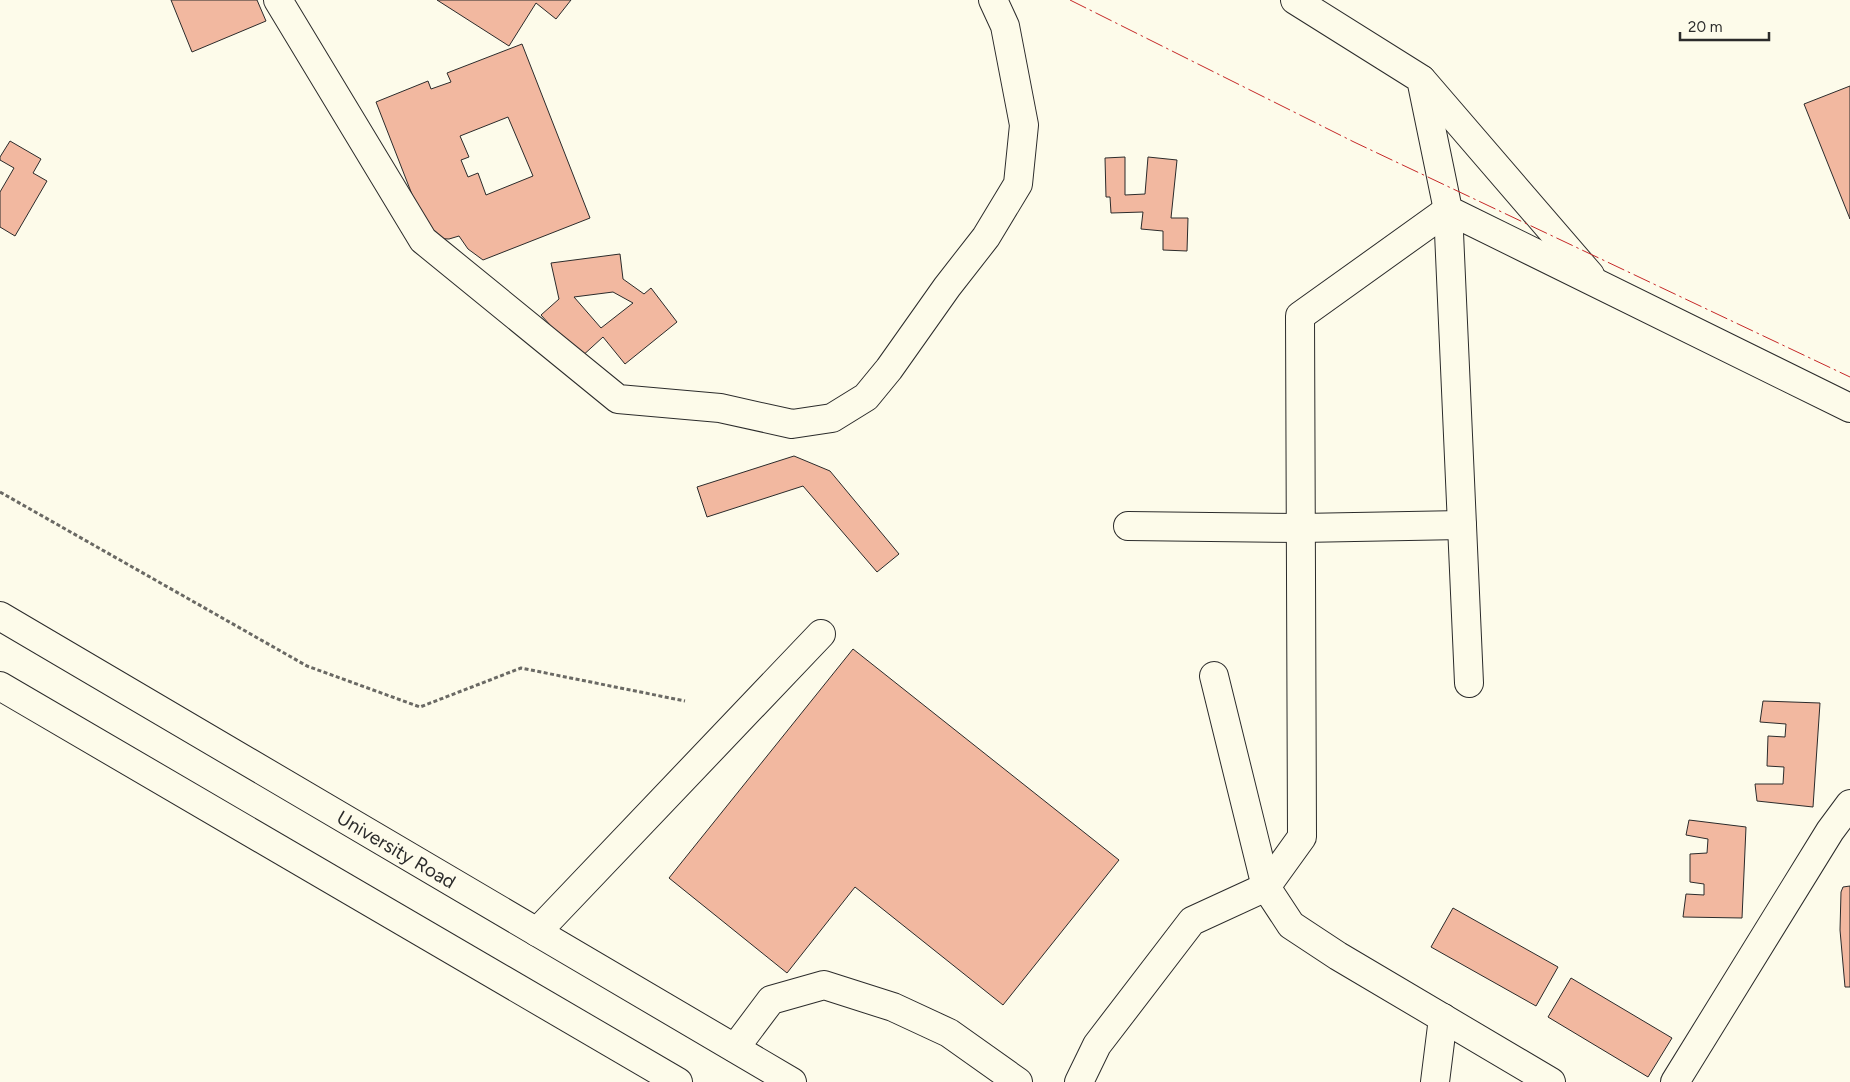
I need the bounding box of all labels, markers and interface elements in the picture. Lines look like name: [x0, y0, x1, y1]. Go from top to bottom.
scale bar: [1680, 10, 1769, 42]
text: 20 m: [1688, 18, 1722, 36]
street label: University Road: [333, 805, 460, 893]

